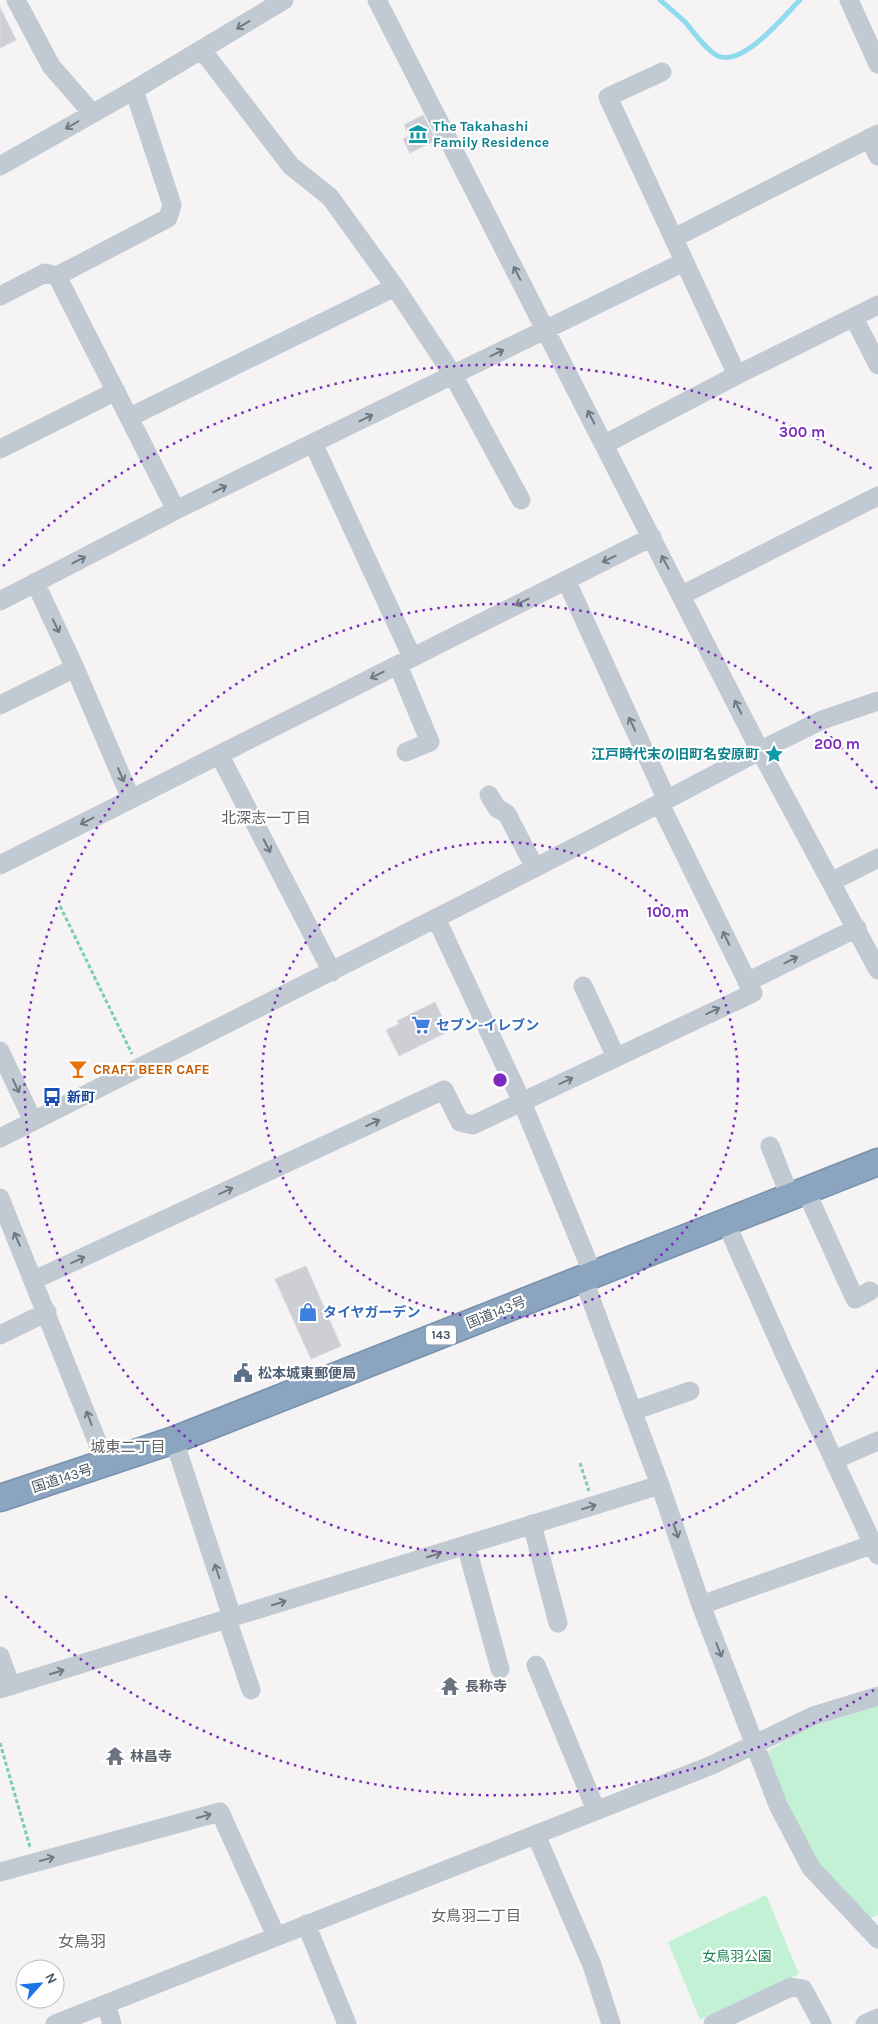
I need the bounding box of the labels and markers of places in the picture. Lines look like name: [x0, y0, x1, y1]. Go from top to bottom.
place label: The Takahashi Family Residence: [433, 118, 549, 151]
museum icon: The Takahashi Family Residence: [407, 123, 429, 145]
place icon: 江戸時代末の旧町名安原町: [763, 743, 785, 765]
place label: 江戸時代末の旧町名安原町: [591, 746, 759, 763]
supermarket icon: セブン-イレブン: [410, 1014, 432, 1036]
place label: セブン-イレブン: [436, 1017, 539, 1034]
bar icon: CRAFT BEER CAFE: [67, 1058, 89, 1080]
place label: CRAFT BEER CAFE: [93, 1061, 210, 1078]
centre of rings: [491, 1071, 509, 1089]
bus stop icon: 新町: [41, 1086, 63, 1108]
place label: 新町: [67, 1089, 95, 1106]
shop icon: タイヤガーデン: [297, 1301, 319, 1323]
place label: タイヤガーデン: [323, 1304, 421, 1321]
public building icon: 松本城東郵便局: [232, 1362, 254, 1384]
place label: 松本城東郵便局: [258, 1365, 356, 1382]
temple icon: 長称寺: [439, 1675, 461, 1697]
place label: 長称寺: [465, 1678, 507, 1695]
temple icon: 林昌寺: [104, 1745, 126, 1767]
place label: 林昌寺: [130, 1748, 172, 1765]

